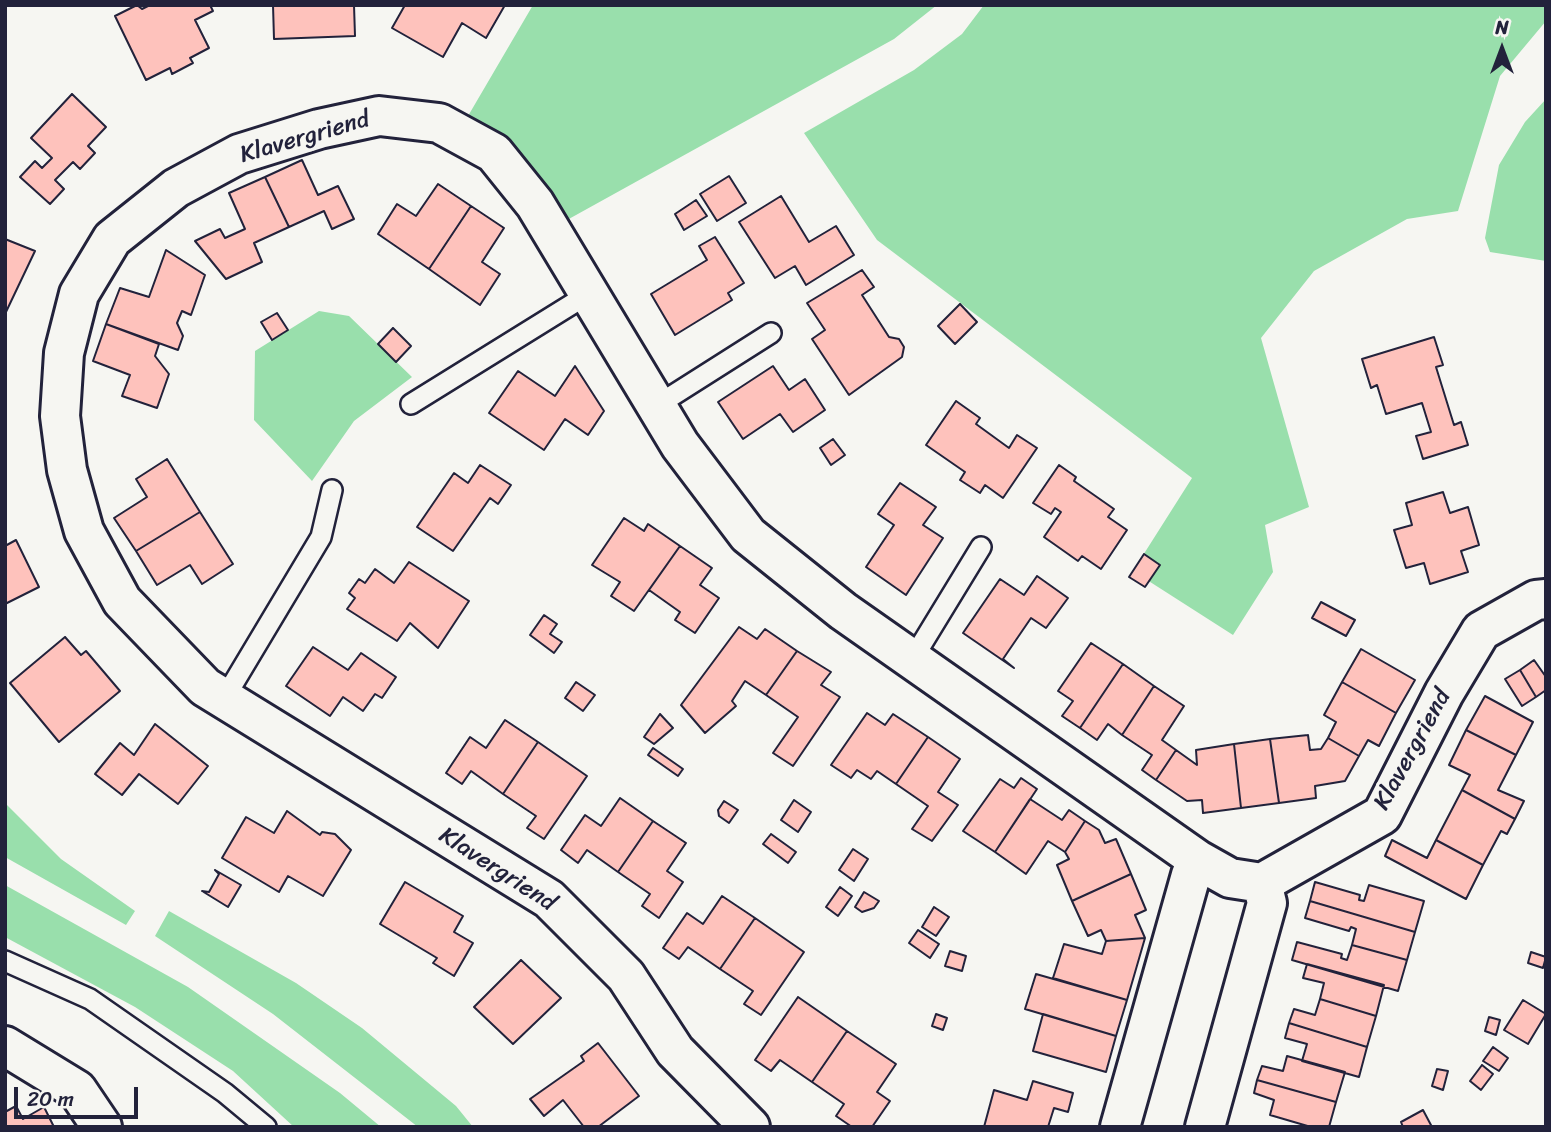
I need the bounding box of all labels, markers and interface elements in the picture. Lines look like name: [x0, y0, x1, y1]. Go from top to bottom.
text: N: [1495, 11, 1509, 44]
north arrow: [1467, 14, 1537, 84]
street label: Klavergriend: [237, 106, 373, 170]
street label: Klavergriend: [1368, 685, 1458, 815]
street label: Klavergriend: [433, 822, 561, 918]
scale bar: [18, 1072, 142, 1116]
text: 20 m: [27, 1080, 74, 1118]

